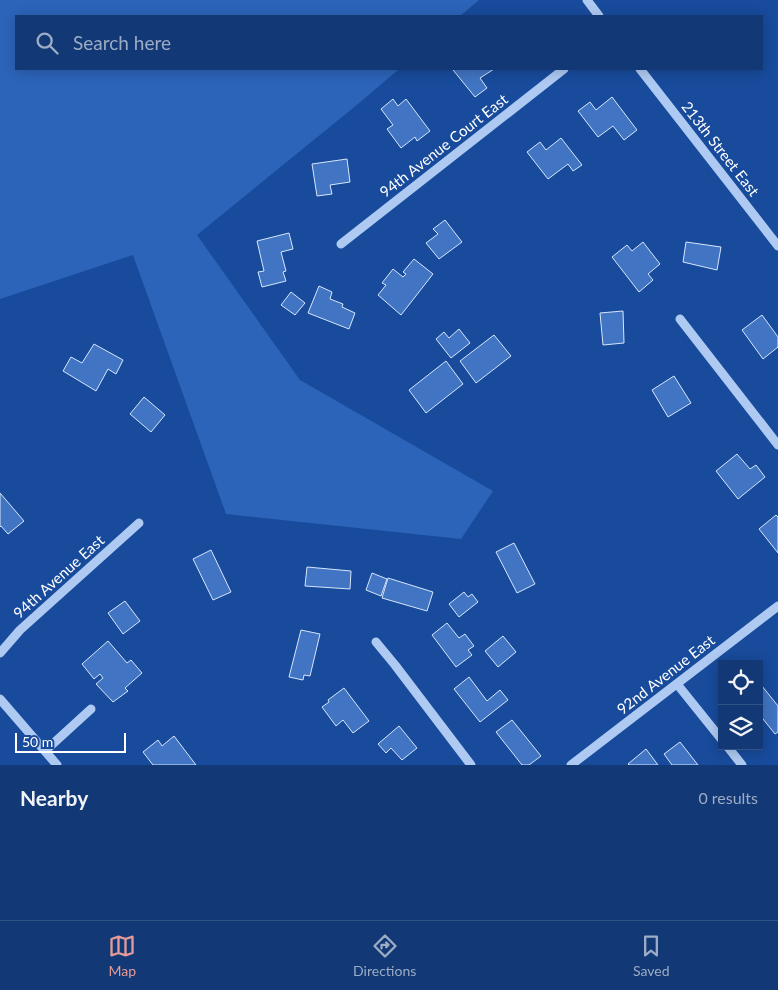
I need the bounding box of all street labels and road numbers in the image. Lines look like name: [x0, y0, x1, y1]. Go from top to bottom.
street label: 94th Avenue Court East: [376, 89, 511, 201]
street label: 213th Street East: [678, 98, 764, 200]
street label: 94th Avenue East: [9, 530, 108, 622]
street label: 92nd Avenue East: [613, 630, 718, 718]

